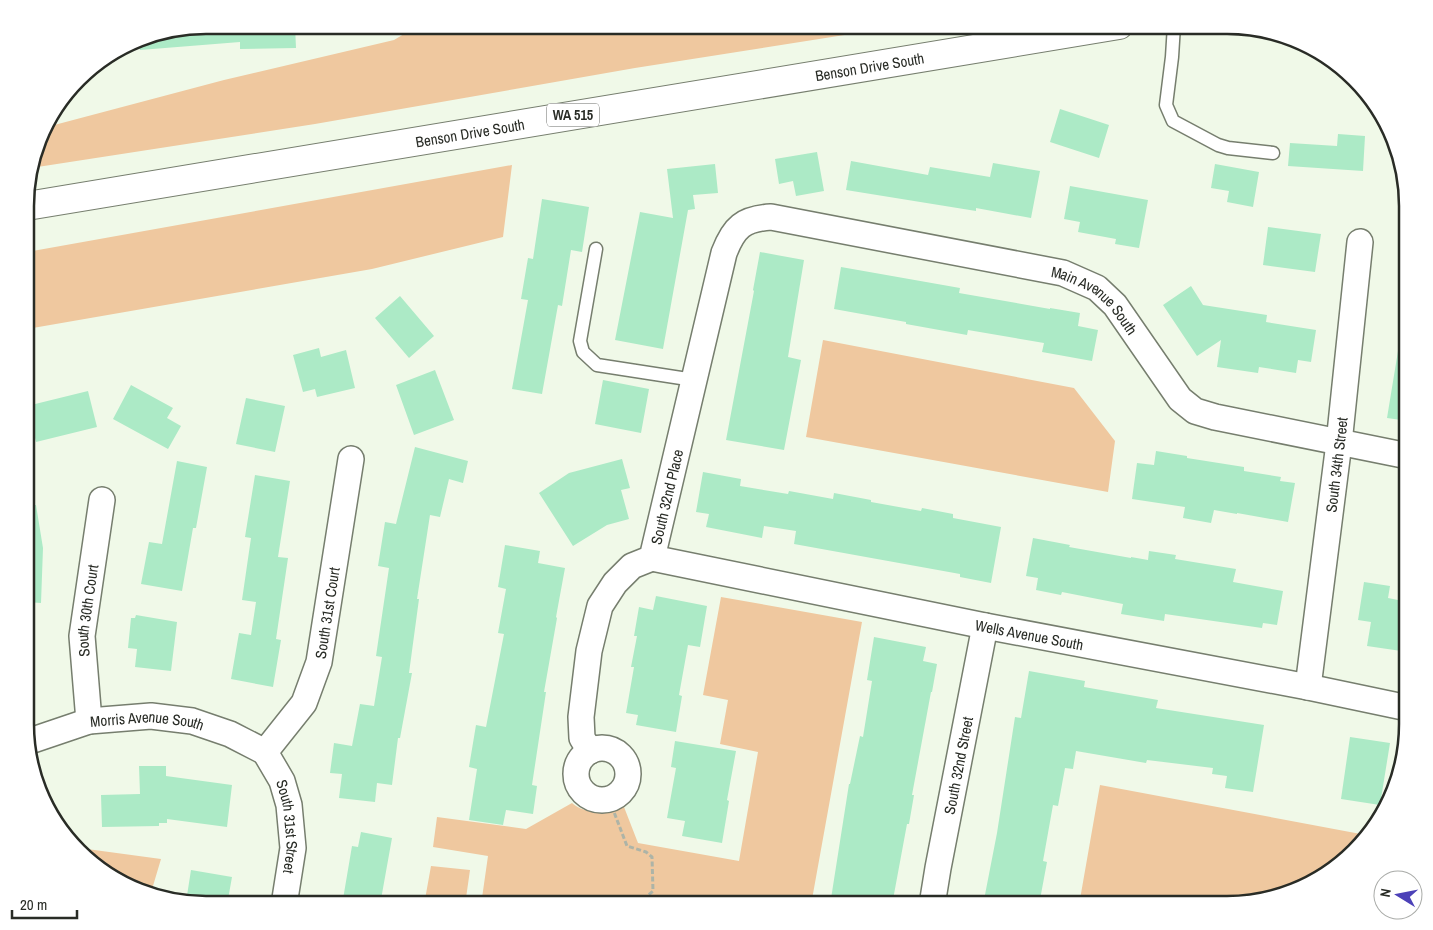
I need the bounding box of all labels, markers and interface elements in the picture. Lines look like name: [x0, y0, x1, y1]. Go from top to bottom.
street label: Benson Drive South: [813, 47, 926, 86]
road number: WA 515: [547, 104, 599, 126]
street label: Benson Drive South: [414, 113, 526, 152]
street label: Main Avenue South: [1050, 261, 1143, 339]
street label: South 34th Street: [1320, 416, 1352, 514]
street label: South 32nd Place: [645, 447, 688, 547]
street label: South 30th Court: [71, 562, 103, 658]
street label: South 31st Court: [309, 565, 344, 660]
street label: Wells Avenue South: [973, 614, 1085, 655]
street label: Morris Avenue South: [89, 705, 207, 735]
street label: South 32nd Street: [938, 714, 978, 816]
street label: South 31st Street: [272, 777, 304, 876]
north arrow: [1373, 870, 1423, 920]
text: N: [1376, 887, 1395, 898]
scale bar: [12, 888, 78, 920]
text: 20 m: [20, 894, 47, 915]

